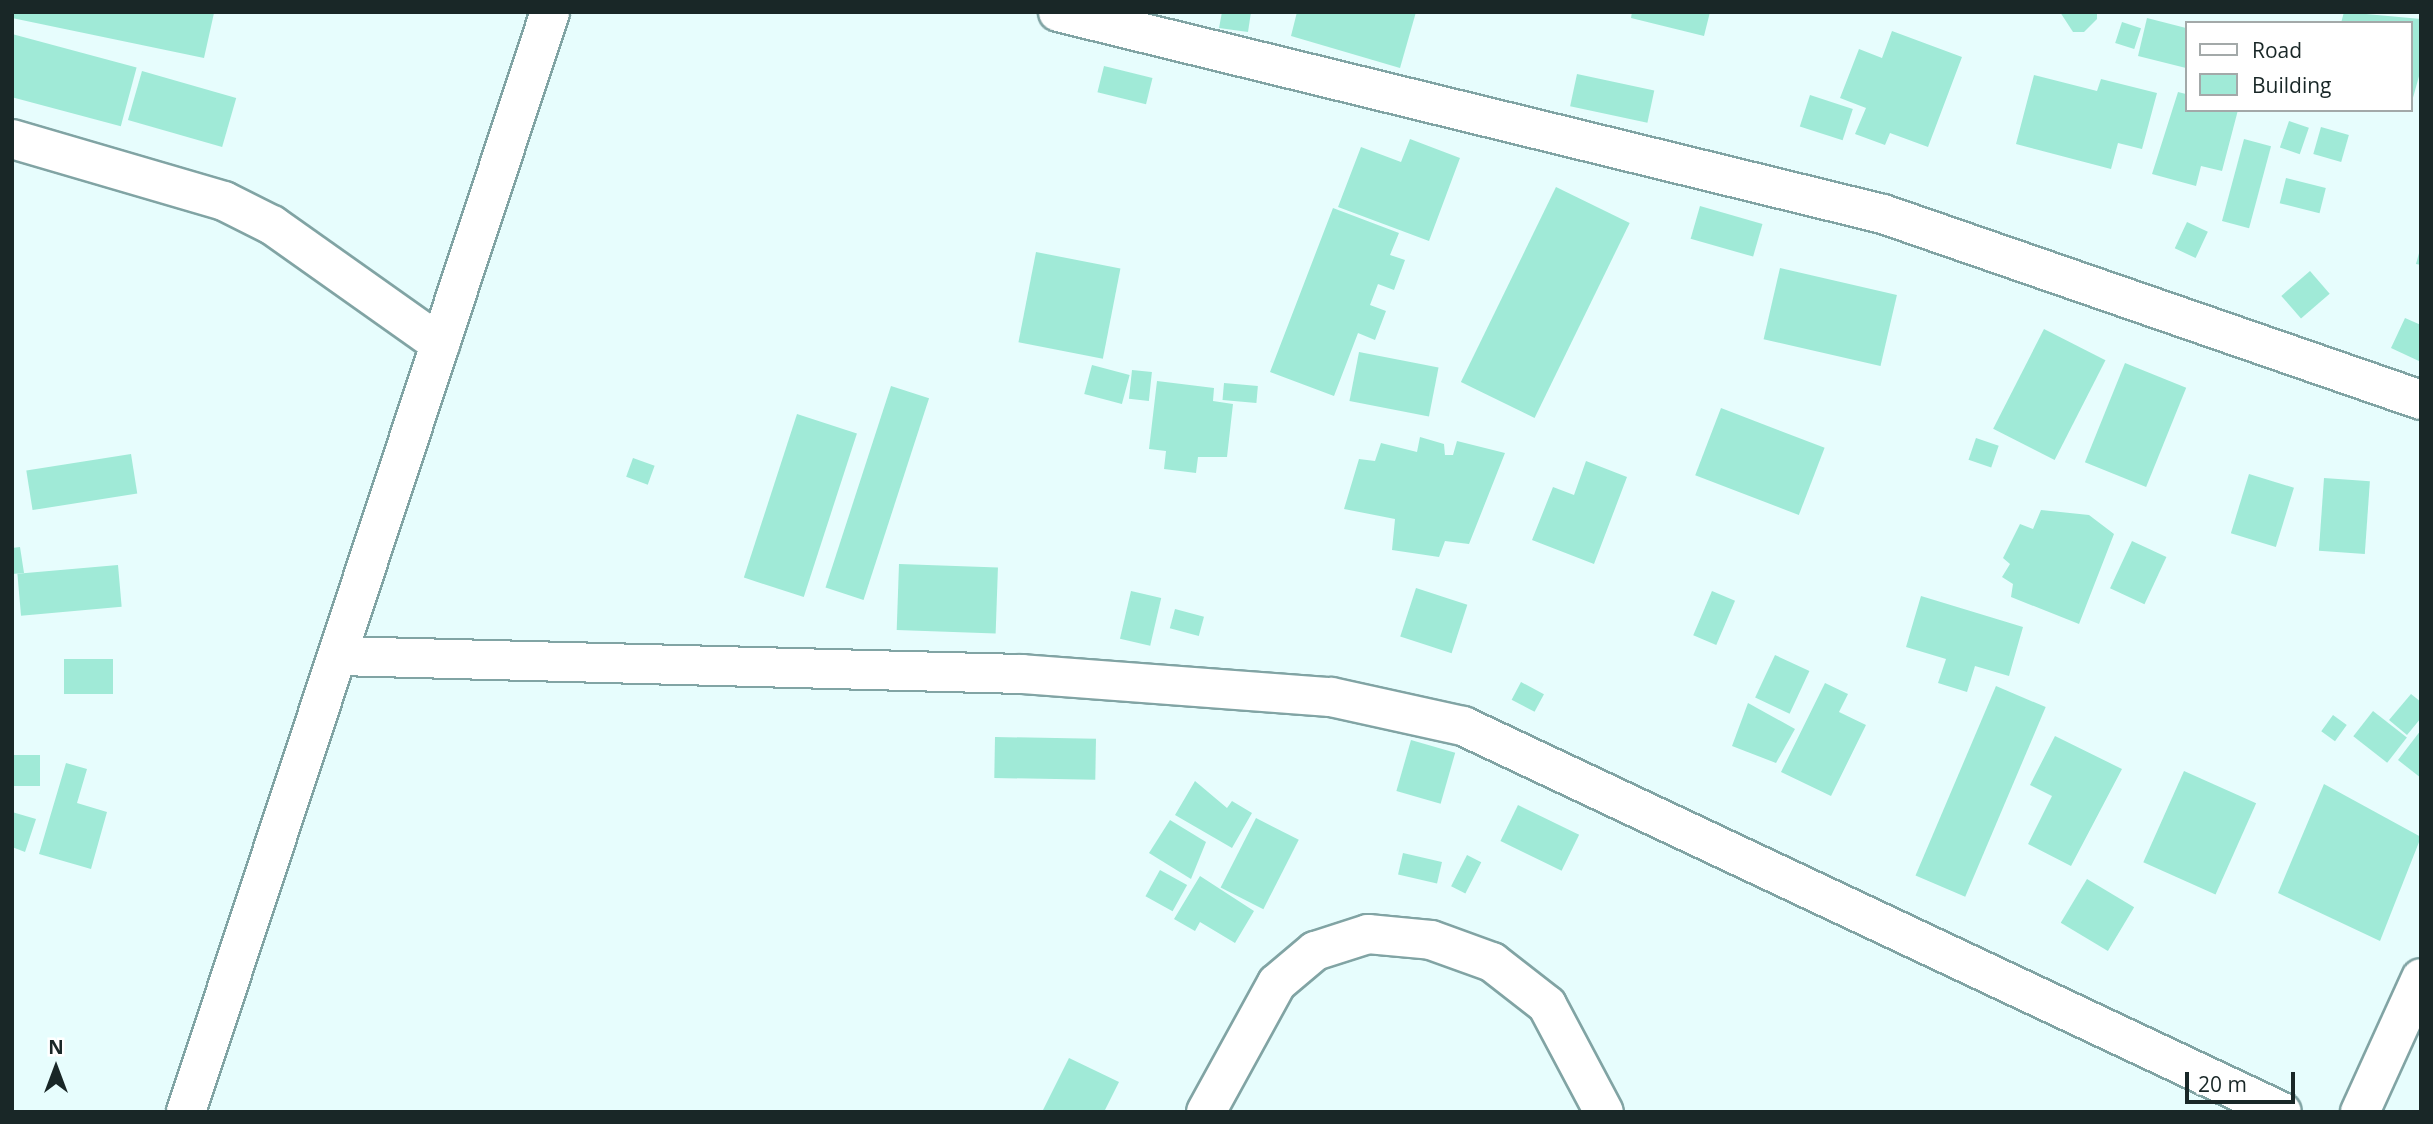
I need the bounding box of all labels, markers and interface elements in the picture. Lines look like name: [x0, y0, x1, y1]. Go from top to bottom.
legend: [2184, 21, 2412, 112]
text: Road: [2252, 36, 2302, 64]
text: Building: [2252, 71, 2331, 99]
north arrow: [21, 1033, 91, 1103]
text: N: [48, 1034, 64, 1060]
scale bar: [2188, 1058, 2298, 1102]
text: 20 m: [2198, 1070, 2247, 1098]

